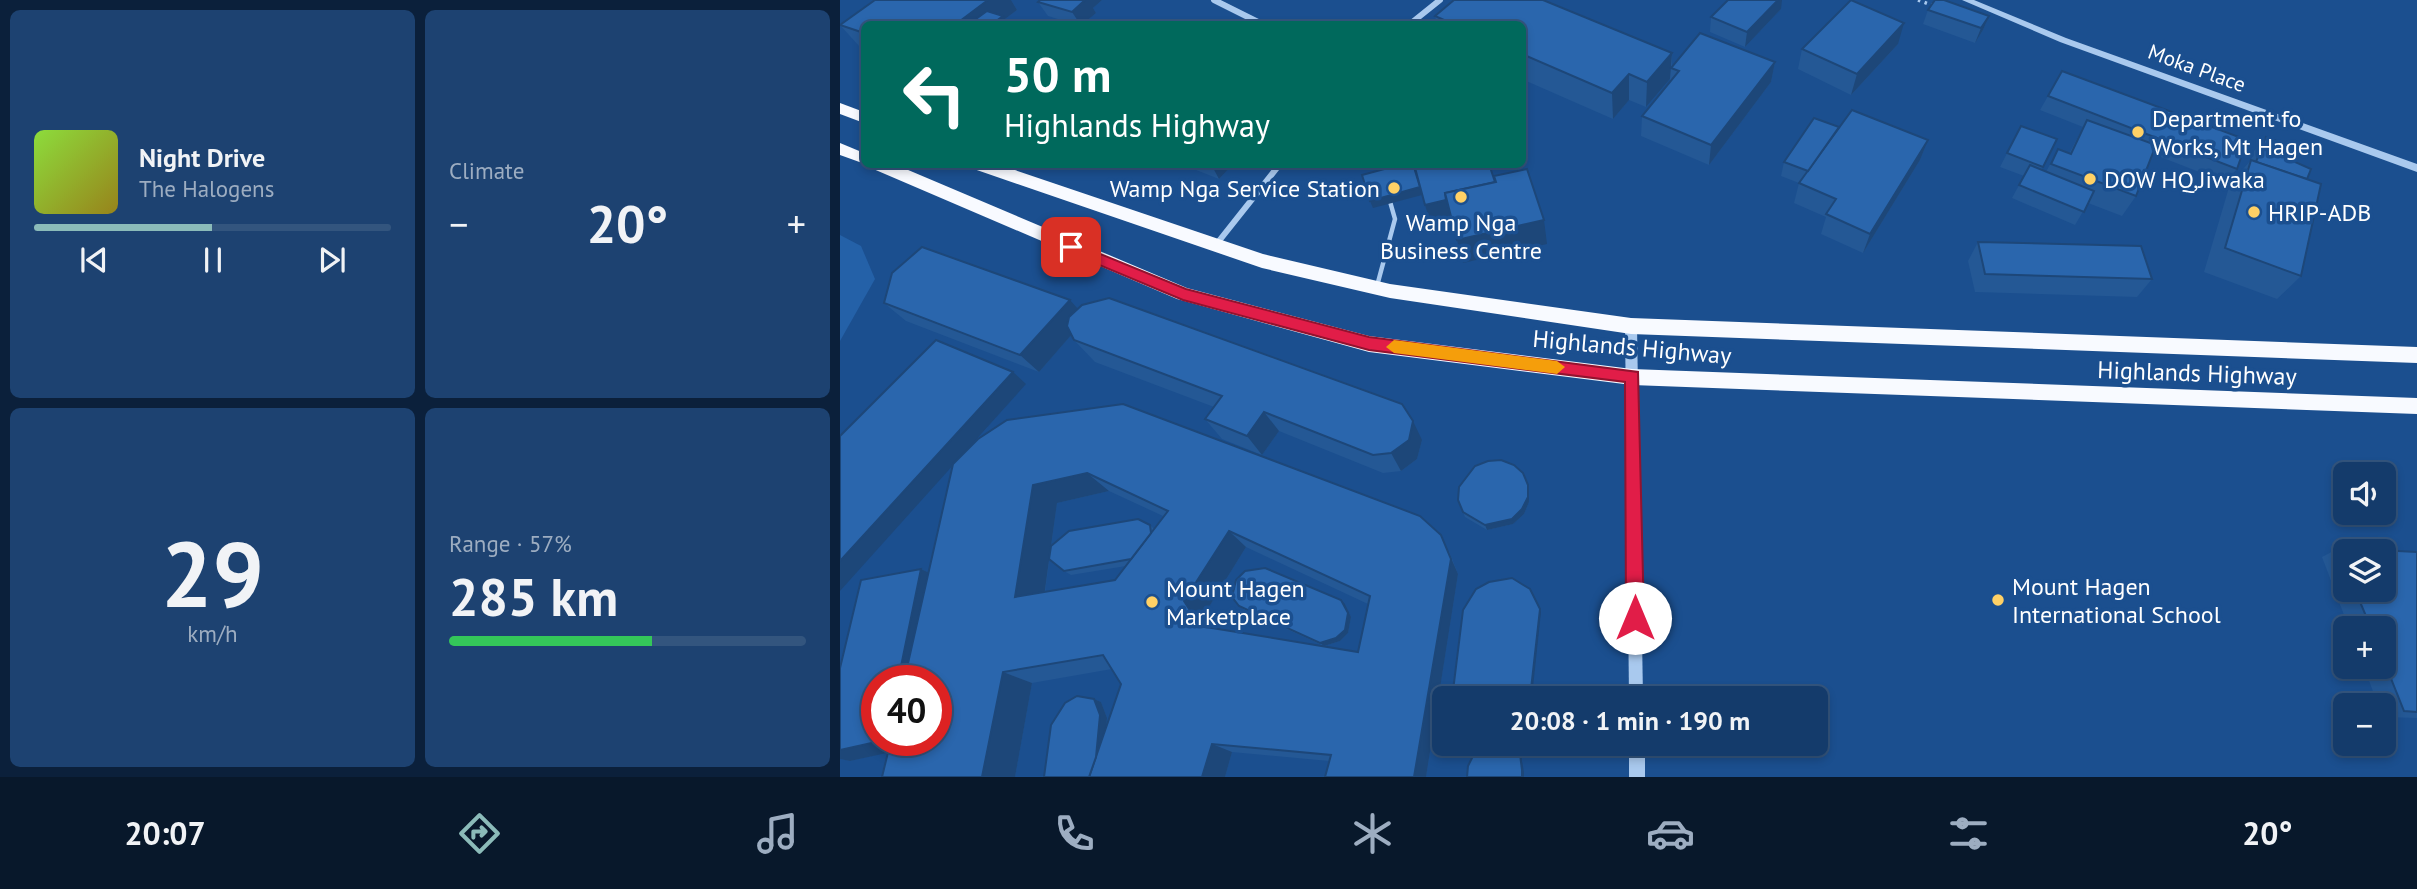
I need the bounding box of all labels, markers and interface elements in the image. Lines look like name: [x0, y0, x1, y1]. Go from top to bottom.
street label: Moka Place: [2145, 38, 2249, 98]
text: 50 m: [1004, 42, 1111, 106]
icon: left: [889, 49, 980, 140]
place label: Department fo Works, Mt Hagen: [2152, 103, 2323, 162]
text: Highlands Highway: [1004, 104, 1270, 146]
marker: Department fo Works, Mt Hagen: [2130, 124, 2146, 140]
text: Night Drive: [139, 141, 265, 174]
text: Climate: [449, 156, 524, 185]
place label: DOW HQ,Jiwaka: [2104, 164, 2265, 195]
marker: DOW HQ,Jiwaka: [2082, 171, 2098, 187]
place label: Wamp Nga Service Station: [1110, 173, 1380, 204]
text: The Halogens: [139, 174, 274, 203]
marker: Wamp Nga Service Station: [1386, 180, 1402, 196]
marker: Wamp Nga Business Centre: [1453, 189, 1469, 205]
text: 20°: [587, 190, 668, 257]
place label: HRIP-ADB: [2268, 197, 2371, 228]
text: −: [449, 199, 468, 248]
text: +: [787, 199, 806, 248]
marker: HRIP-ADB: [2246, 204, 2262, 220]
place label: Wamp Nga Business Centre: [1380, 207, 1542, 266]
pin: [1041, 217, 1101, 277]
icon: arrive: [1052, 228, 1090, 266]
icon: previous: [75, 241, 113, 279]
icon: pause: [194, 241, 232, 279]
icon: next: [313, 241, 351, 279]
street label: Highlands Highway: [1531, 323, 1733, 371]
street label: Highlands Highway: [2097, 354, 2297, 392]
map controls: [2333, 462, 2396, 756]
button: sound: [2333, 462, 2396, 525]
text: 29: [161, 514, 264, 632]
text: Range · 57%: [449, 529, 572, 558]
button: layers: [2333, 539, 2396, 602]
text: 285 km: [449, 563, 618, 630]
place label: Mount Hagen International School: [2012, 571, 2221, 630]
place label: Mount Hagen Marketplace: [1166, 573, 1305, 632]
position arrow: [1598, 581, 1672, 655]
marker: Mount Hagen International School: [1990, 592, 2006, 608]
marker: Mount Hagen Marketplace: [1144, 594, 1160, 610]
button: +: [2333, 616, 2396, 679]
text: km/h: [187, 619, 238, 648]
speed limit sign: 40: [861, 665, 952, 756]
button: −: [2333, 693, 2396, 756]
text: 20:08 · 1 min · 190 m: [1510, 704, 1750, 737]
icon: directions: [455, 809, 504, 858]
icon: music: [753, 809, 802, 858]
icon: phone: [1050, 809, 1099, 858]
icon: climate: [1348, 809, 1397, 858]
icon: car: [1646, 809, 1695, 858]
icon: filters: [1944, 809, 1993, 858]
text: 20:07: [124, 812, 206, 854]
text: 20°: [2242, 812, 2293, 854]

